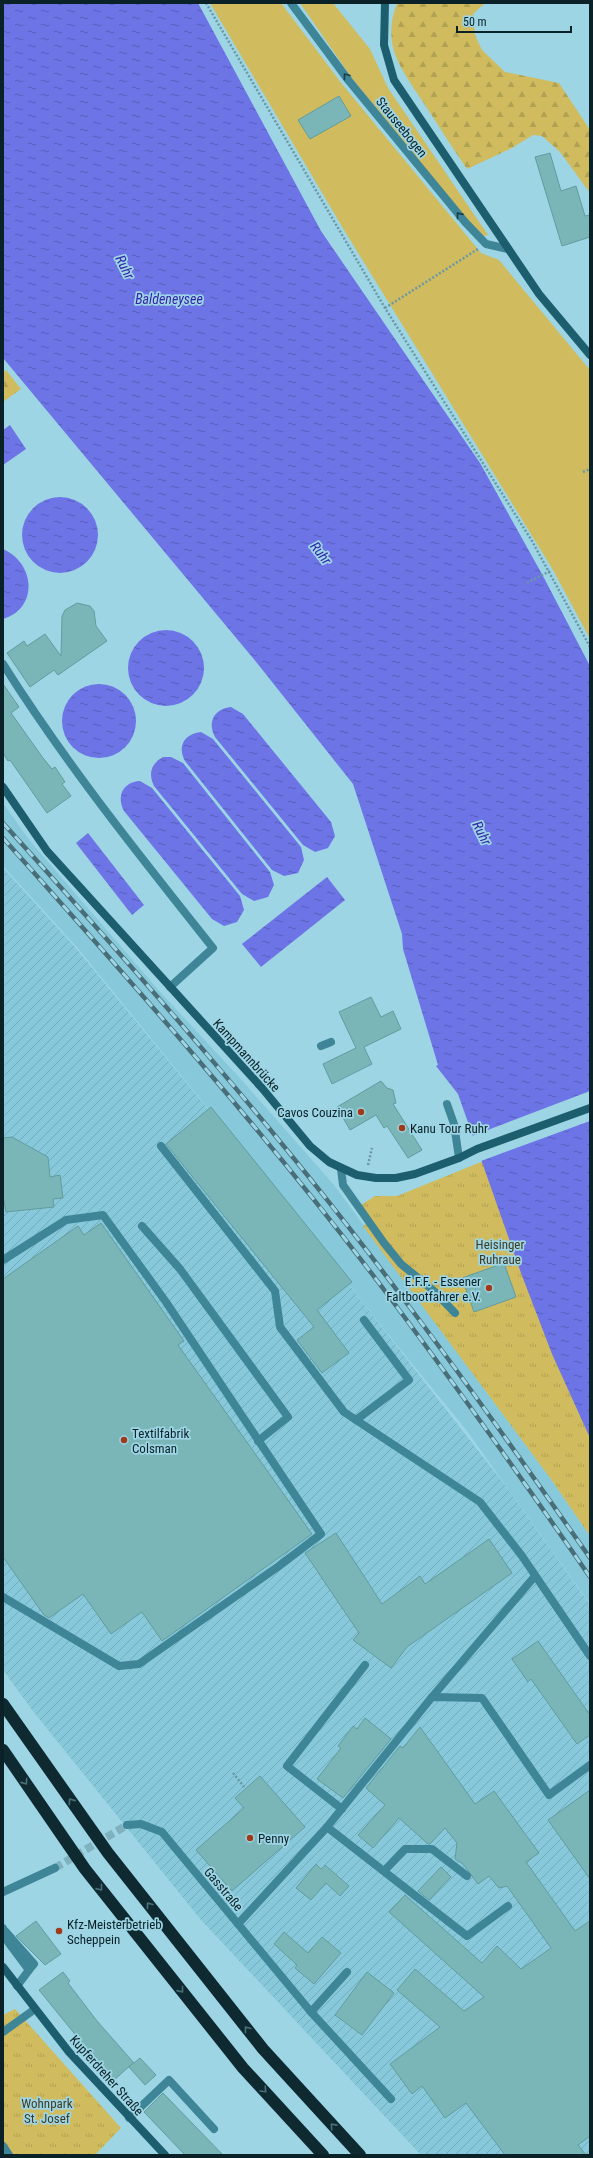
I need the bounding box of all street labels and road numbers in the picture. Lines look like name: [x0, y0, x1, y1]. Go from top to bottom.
street label: Stauseebogen: [373, 94, 430, 160]
street label: Kampmannbrücke: [210, 1016, 283, 1095]
street label: Gasstraße: [201, 1864, 246, 1914]
street label: Kupferdreher Straße: [67, 2032, 147, 2118]

